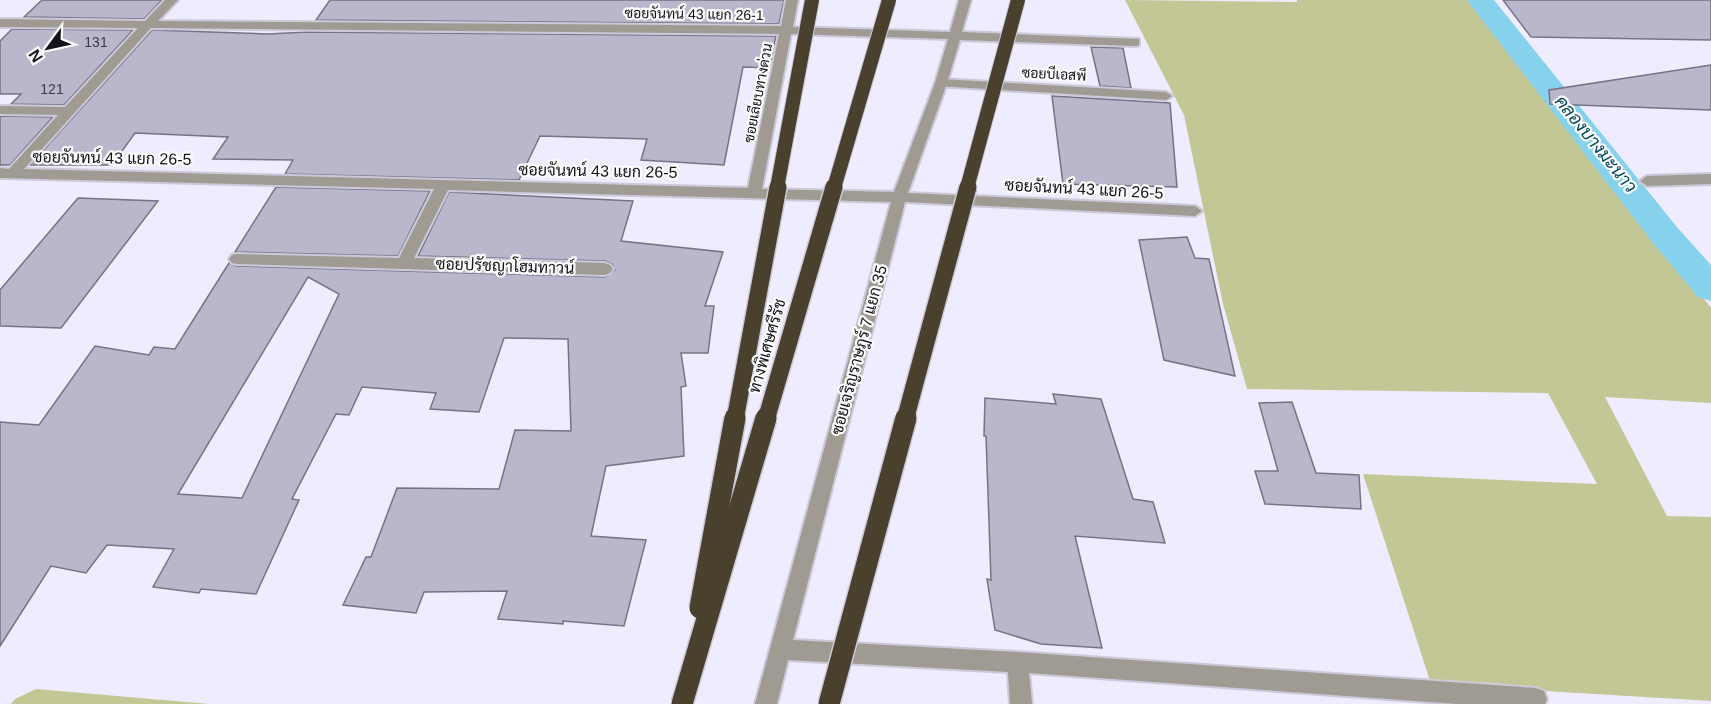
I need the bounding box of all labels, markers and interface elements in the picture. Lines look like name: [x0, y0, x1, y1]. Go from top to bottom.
street label: ซอยจันทน์ 43 แยก 26-1: [624, 4, 764, 23]
north arrow: [18, 18, 78, 78]
house number: 131: [84, 34, 108, 50]
street label: ซอยเลียบทางด่วน: [740, 42, 776, 144]
text: N: [26, 46, 46, 65]
street label: ซอยบีเอสพี: [1021, 63, 1087, 84]
house number: 121: [40, 81, 64, 97]
water label: คลองบางมะนาว: [1551, 92, 1641, 196]
street label: ซอยจันทน์ 43 แยก 26-5: [32, 144, 192, 168]
street label: ซอยจันทน์ 43 แยก 26-5: [518, 157, 678, 181]
street label: ซอยจันทน์ 43 แยก 26-5: [1004, 172, 1164, 202]
street label: ซอยปรัชญาโฮมทาวน์: [435, 251, 575, 278]
street label: ซอยเจริญราษฎร์ 7 แยก 35: [824, 262, 892, 437]
street label: ทางพิเศษศรีรัช: [743, 296, 789, 395]

